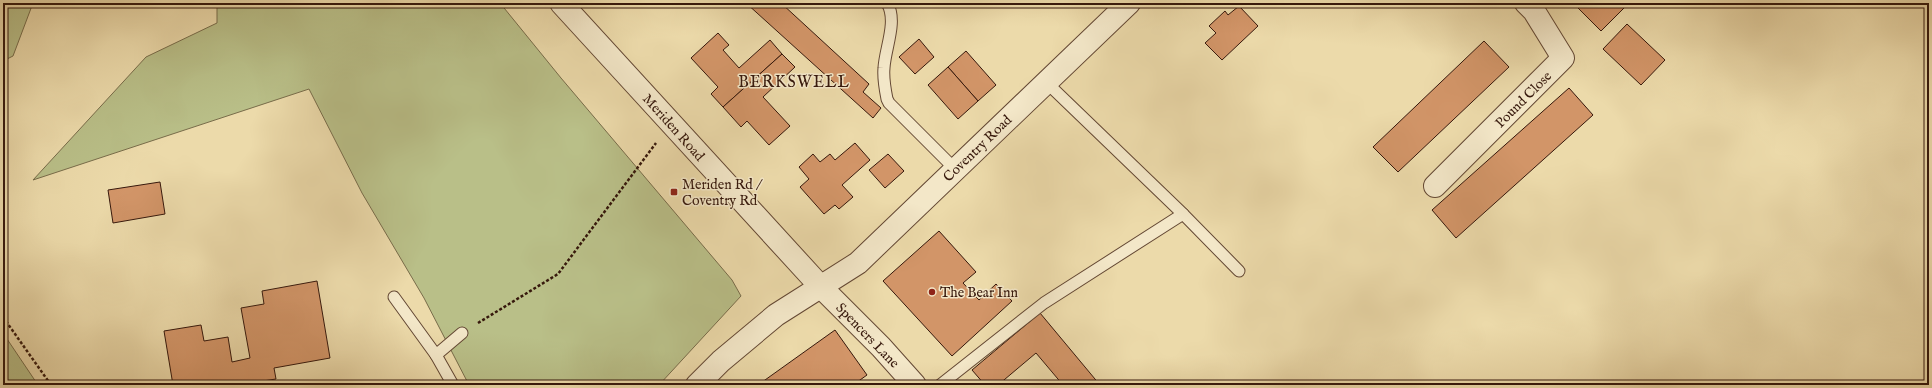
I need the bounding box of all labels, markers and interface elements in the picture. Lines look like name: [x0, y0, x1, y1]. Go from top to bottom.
street label: Pound Close: [1491, 67, 1556, 132]
district label: BERKSWELL: [738, 73, 850, 93]
street label: Meriden Road: [638, 90, 709, 165]
street label: Coventry Road: [939, 111, 1016, 186]
place label: Meriden Rd / Coventry Rd: [682, 176, 763, 210]
marker: Meriden Rd / Coventry Rd: [669, 187, 679, 197]
place label: The Bear Inn: [940, 284, 1019, 302]
marker: The Bear Inn: [927, 287, 937, 297]
street label: Spencers Lane: [832, 299, 903, 373]

